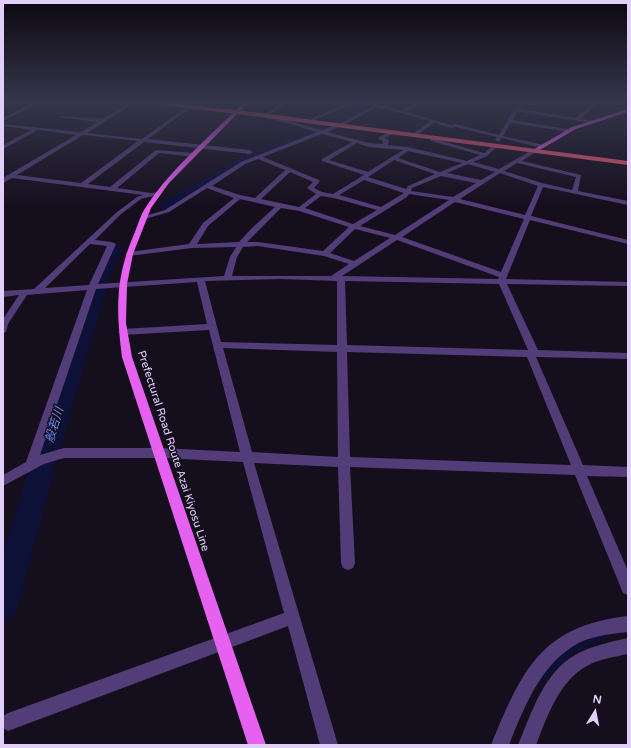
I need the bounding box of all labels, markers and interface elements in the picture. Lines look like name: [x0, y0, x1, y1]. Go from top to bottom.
street label: Prefectural Road Route Azai Kiyosu Line: [134, 349, 212, 553]
water label: 般若川: [43, 406, 67, 444]
north arrow: [575, 692, 615, 732]
text: N: [592, 693, 603, 707]

